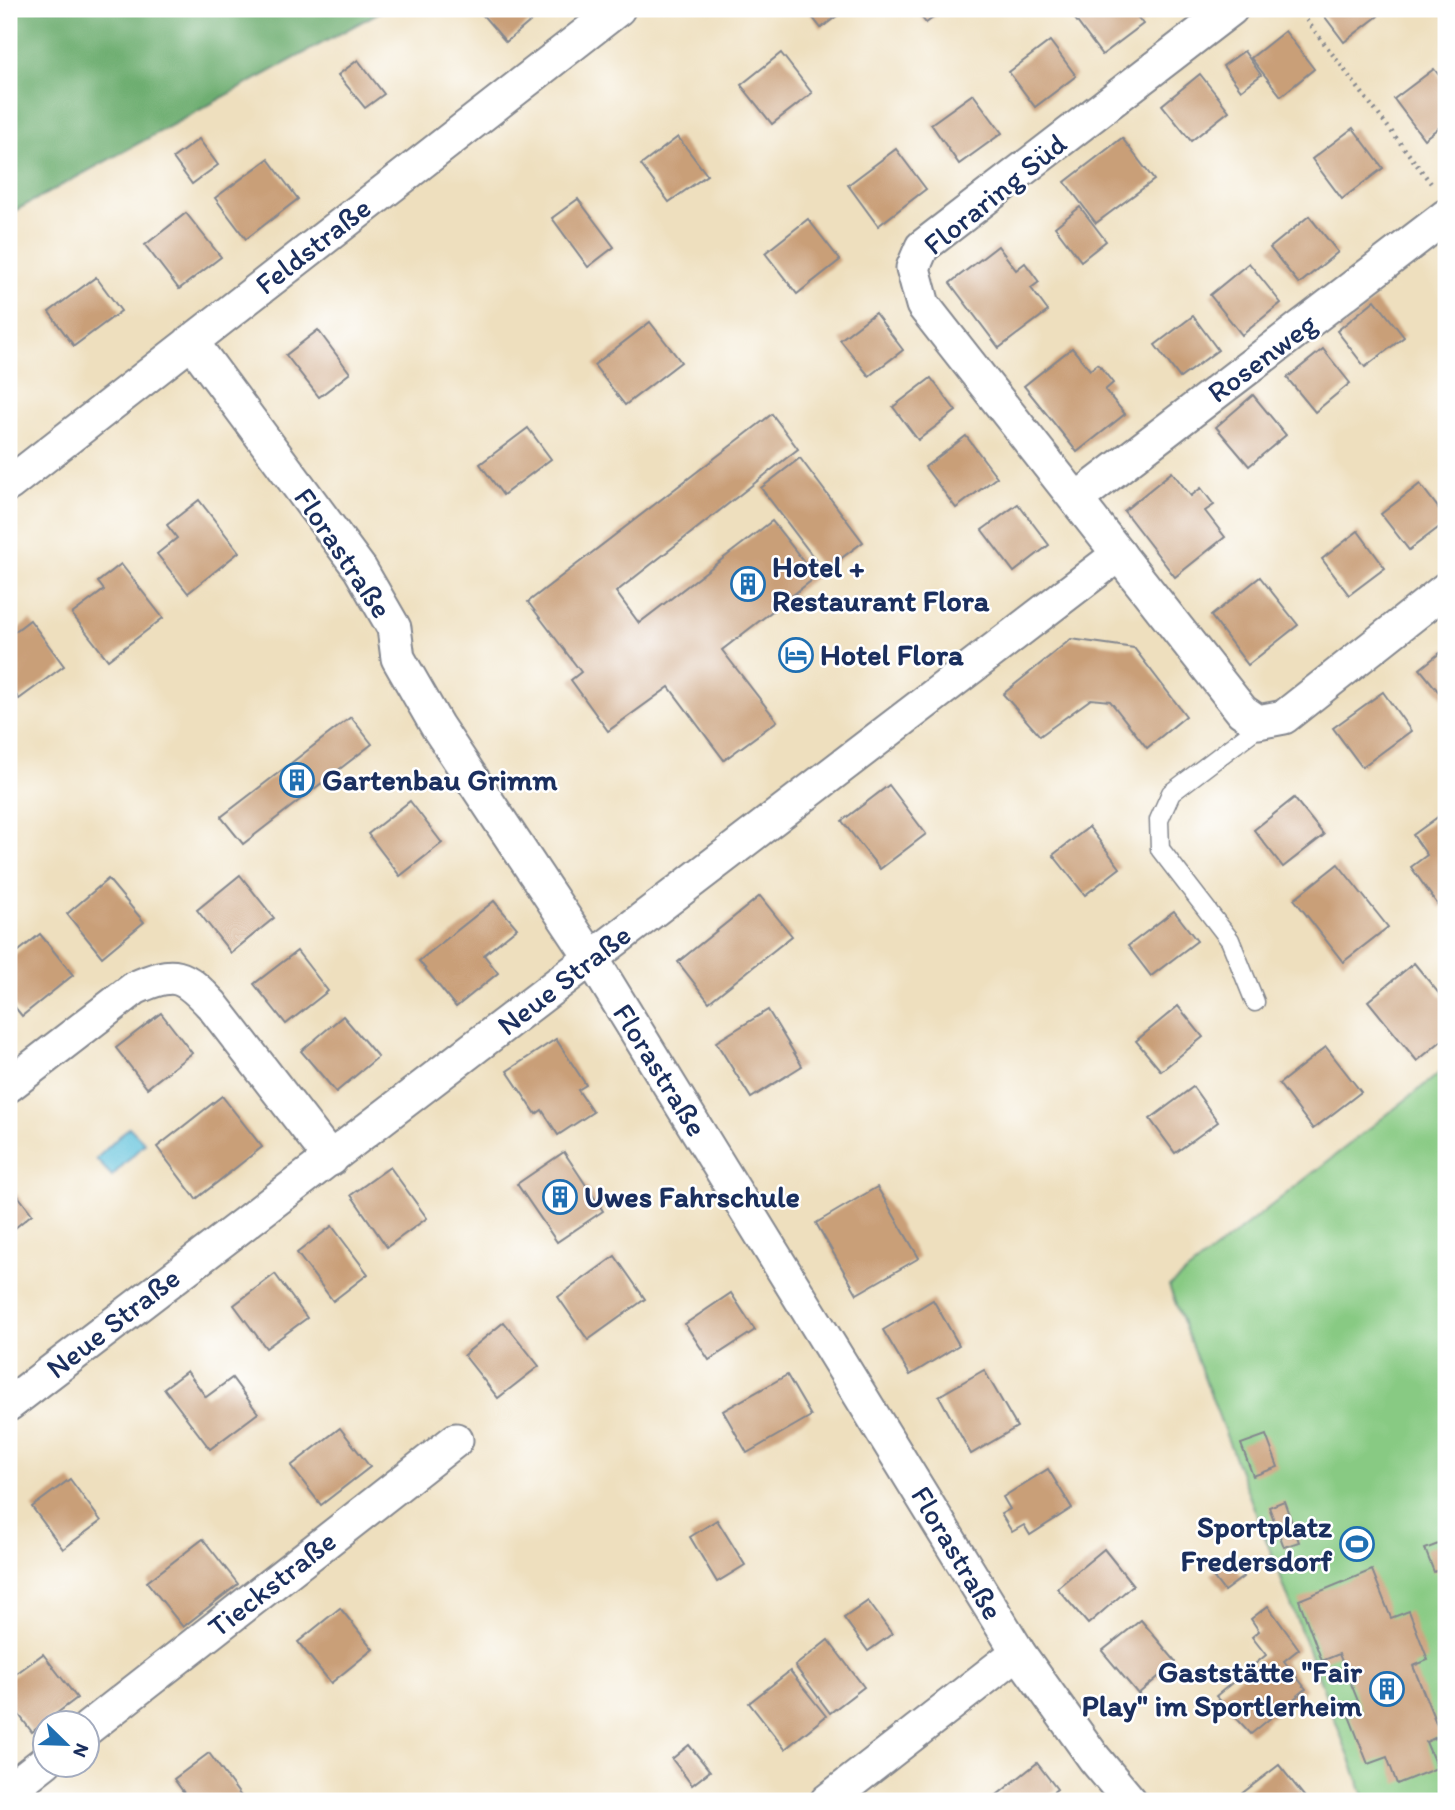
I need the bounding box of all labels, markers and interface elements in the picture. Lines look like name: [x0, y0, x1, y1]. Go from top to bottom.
street label: Floraring Süd: [916, 125, 1074, 263]
street label: Feldstraße: [247, 189, 378, 302]
street label: Rosenweg: [1200, 304, 1324, 411]
street label: Florastraße: [286, 480, 401, 625]
place label: Hotel + Restaurant Flora: [772, 548, 990, 619]
building icon: Hotel + Restaurant Flora: [729, 565, 767, 603]
hotel icon: Hotel Flora: [777, 636, 815, 674]
place label: Hotel Flora: [820, 636, 964, 673]
building icon: Gartenbau Grimm: [278, 761, 316, 799]
place label: Gartenbau Grimm: [322, 761, 558, 798]
street label: Neue Straße: [489, 916, 638, 1043]
street label: Florastraße: [605, 996, 716, 1143]
building icon: Uwes Fahrschule: [541, 1178, 579, 1216]
place label: Uwes Fahrschule: [584, 1178, 800, 1215]
street label: Neue Straße: [38, 1259, 187, 1386]
street label: Florastraße: [903, 1479, 1012, 1626]
place label: Sportplatz Fredersdorf: [1181, 1508, 1333, 1579]
street label: Tieckstraße: [200, 1522, 343, 1645]
sports icon: Sportplatz Fredersdorf: [1338, 1525, 1376, 1563]
place label: Gaststätte "Fair Play" im Sportlerheim: [1082, 1653, 1363, 1724]
building icon: Gaststätte "Fair Play" im Sportlerheim: [1368, 1670, 1406, 1708]
north arrow: [32, 1708, 102, 1778]
text: N: [68, 1740, 94, 1761]

